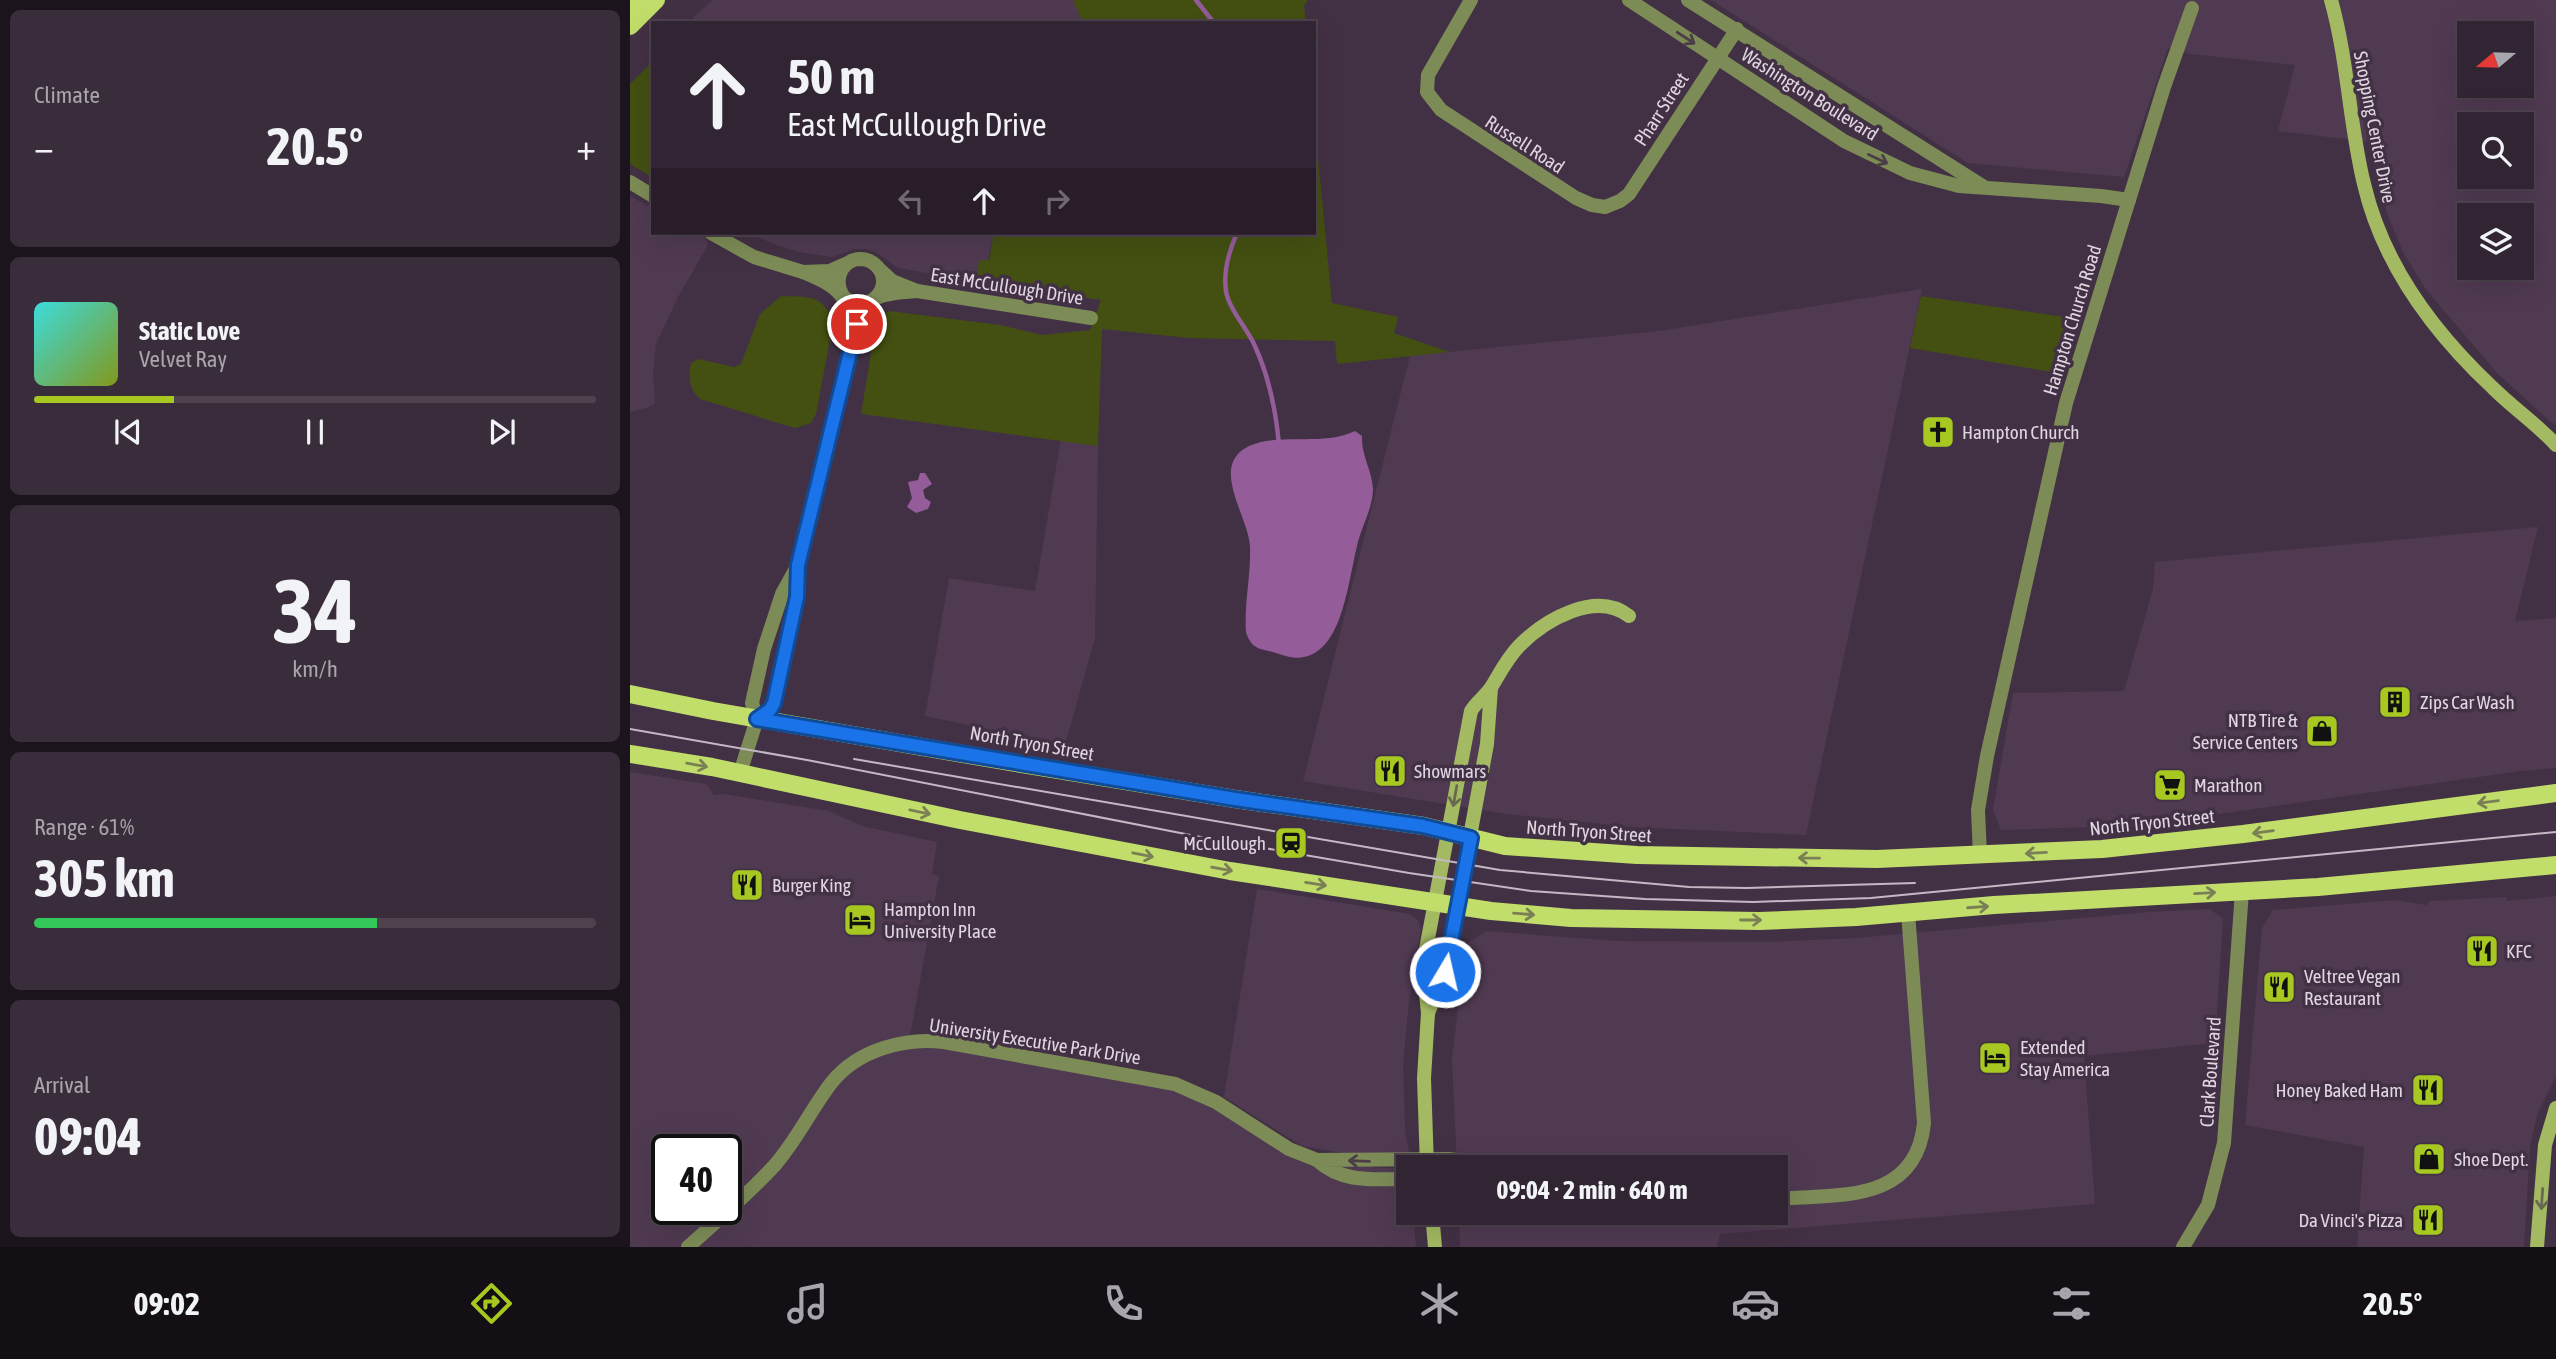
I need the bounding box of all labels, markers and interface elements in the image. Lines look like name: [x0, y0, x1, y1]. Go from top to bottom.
north arrow: [2457, 21, 2534, 98]
map controls: [2457, 21, 2534, 280]
one-way arrow: [1675, 31, 1695, 45]
street label: Washington Boulevard: [1737, 43, 1883, 145]
text: 50 m: [787, 48, 875, 104]
icon: ahead: [672, 49, 763, 140]
street label: Shopping Center Drive: [2350, 49, 2400, 205]
street label: Pharr Street: [1629, 68, 1693, 150]
text: Climate: [34, 82, 100, 108]
text: East McCullough Drive: [787, 106, 1046, 143]
street label: Russell Road: [1481, 110, 1569, 178]
button: search: [2457, 112, 2534, 189]
text: 20.5°: [267, 116, 363, 176]
text: −: [34, 125, 54, 168]
text: +: [576, 125, 596, 168]
one-way arrow: [1867, 153, 1888, 166]
icon: left: [892, 182, 930, 220]
icon: ahead: [965, 182, 1003, 220]
icon: right: [1038, 182, 1076, 220]
button: layers: [2457, 203, 2534, 280]
street label: Hampton Church Road: [2039, 242, 2105, 398]
street label: East McCullough Drive: [929, 263, 1085, 309]
pin: [827, 294, 887, 354]
icon: arrive: [838, 305, 876, 343]
text: Static Love: [139, 316, 240, 346]
text: Velvet Ray: [139, 346, 227, 372]
icon: previous: [109, 413, 147, 451]
icon: pause: [296, 413, 334, 451]
icon: next: [483, 413, 521, 451]
church icon: Hampton Church: [1919, 413, 1957, 451]
place label: Hampton Church: [1962, 421, 2079, 443]
text: 34: [272, 558, 358, 662]
text: km/h: [292, 656, 338, 682]
building icon: Zips Car Wash: [2376, 683, 2414, 721]
place label: Zips Car Wash: [2420, 691, 2515, 713]
place label: NTB Tire & Service Centers: [2193, 709, 2298, 753]
shop icon: NTB Tire & Service Centers: [2303, 712, 2341, 750]
street label: North Tryon Street: [968, 721, 1096, 765]
restaurant icon: Showmars: [1371, 752, 1409, 790]
one-way arrow: [685, 758, 708, 772]
place label: Showmars: [1414, 760, 1486, 782]
supermarket icon: Marathon: [2151, 766, 2189, 804]
place label: Marathon: [2194, 774, 2262, 796]
one-way arrow: [1447, 784, 1461, 807]
one-way arrow: [2477, 795, 2500, 808]
street label: North Tryon Street: [2088, 804, 2216, 840]
one-way arrow: [908, 805, 931, 819]
text: Range · 61%: [34, 814, 134, 840]
street label: North Tryon Street: [1526, 816, 1652, 846]
station icon: McCullough: [1272, 824, 1310, 862]
one-way arrow: [2252, 825, 2275, 838]
place label: McCullough: [1183, 832, 1266, 854]
one-way arrow: [2025, 846, 2048, 859]
text: 305 km: [34, 848, 175, 908]
one-way arrow: [1131, 849, 1154, 862]
one-way arrow: [1798, 852, 1821, 865]
one-way arrow: [1210, 863, 1233, 877]
restaurant icon: Burger King: [728, 866, 766, 904]
place label: Burger King: [772, 874, 852, 896]
one-way arrow: [1304, 878, 1327, 891]
one-way arrow: [2193, 886, 2216, 899]
place label: Hampton Inn University Place: [884, 898, 996, 942]
one-way arrow: [1966, 900, 1989, 913]
hotel icon: Hampton Inn University Place: [841, 901, 879, 939]
one-way arrow: [1512, 908, 1535, 921]
one-way arrow: [1739, 913, 1762, 927]
restaurant icon: KFC: [2463, 932, 2501, 970]
position arrow: [1408, 935, 1482, 1009]
place label: KFC: [2506, 940, 2532, 962]
place label: Veltree Vegan Restaurant: [2304, 965, 2400, 1009]
restaurant icon: Veltree Vegan Restaurant: [2260, 968, 2298, 1006]
street label: University Executive Park Drive: [928, 1013, 1142, 1069]
street label: Clark Boulevard: [2195, 1016, 2225, 1128]
place label: Extended Stay America: [2020, 1036, 2110, 1080]
hotel icon: Extended Stay America: [1976, 1039, 2014, 1077]
restaurant icon: Honey Baked Ham: [2409, 1071, 2447, 1109]
text: Arrival: [34, 1072, 90, 1098]
place label: Honey Baked Ham: [2275, 1079, 2403, 1101]
text: 09:04: [34, 1106, 142, 1166]
speed limit sign: 40: [651, 1134, 742, 1225]
shop icon: Shoe Dept.: [2410, 1140, 2448, 1178]
place label: Shoe Dept.: [2454, 1148, 2528, 1170]
one-way arrow: [1348, 1154, 1371, 1167]
text: 09:04 · 2 min · 640 m: [1496, 1175, 1688, 1205]
one-way arrow: [2535, 1187, 2548, 1210]
restaurant icon: Da Vinci's Pizza: [2409, 1201, 2447, 1239]
place label: Da Vinci's Pizza: [2298, 1209, 2403, 1231]
icon: directions: [467, 1279, 516, 1328]
icon: music: [783, 1279, 832, 1328]
icon: phone: [1099, 1279, 1148, 1328]
icon: climate: [1415, 1279, 1464, 1328]
icon: car: [1731, 1279, 1780, 1328]
icon: filters: [2047, 1279, 2096, 1328]
text: 09:02: [133, 1285, 200, 1322]
text: 20.5°: [2363, 1285, 2422, 1322]

